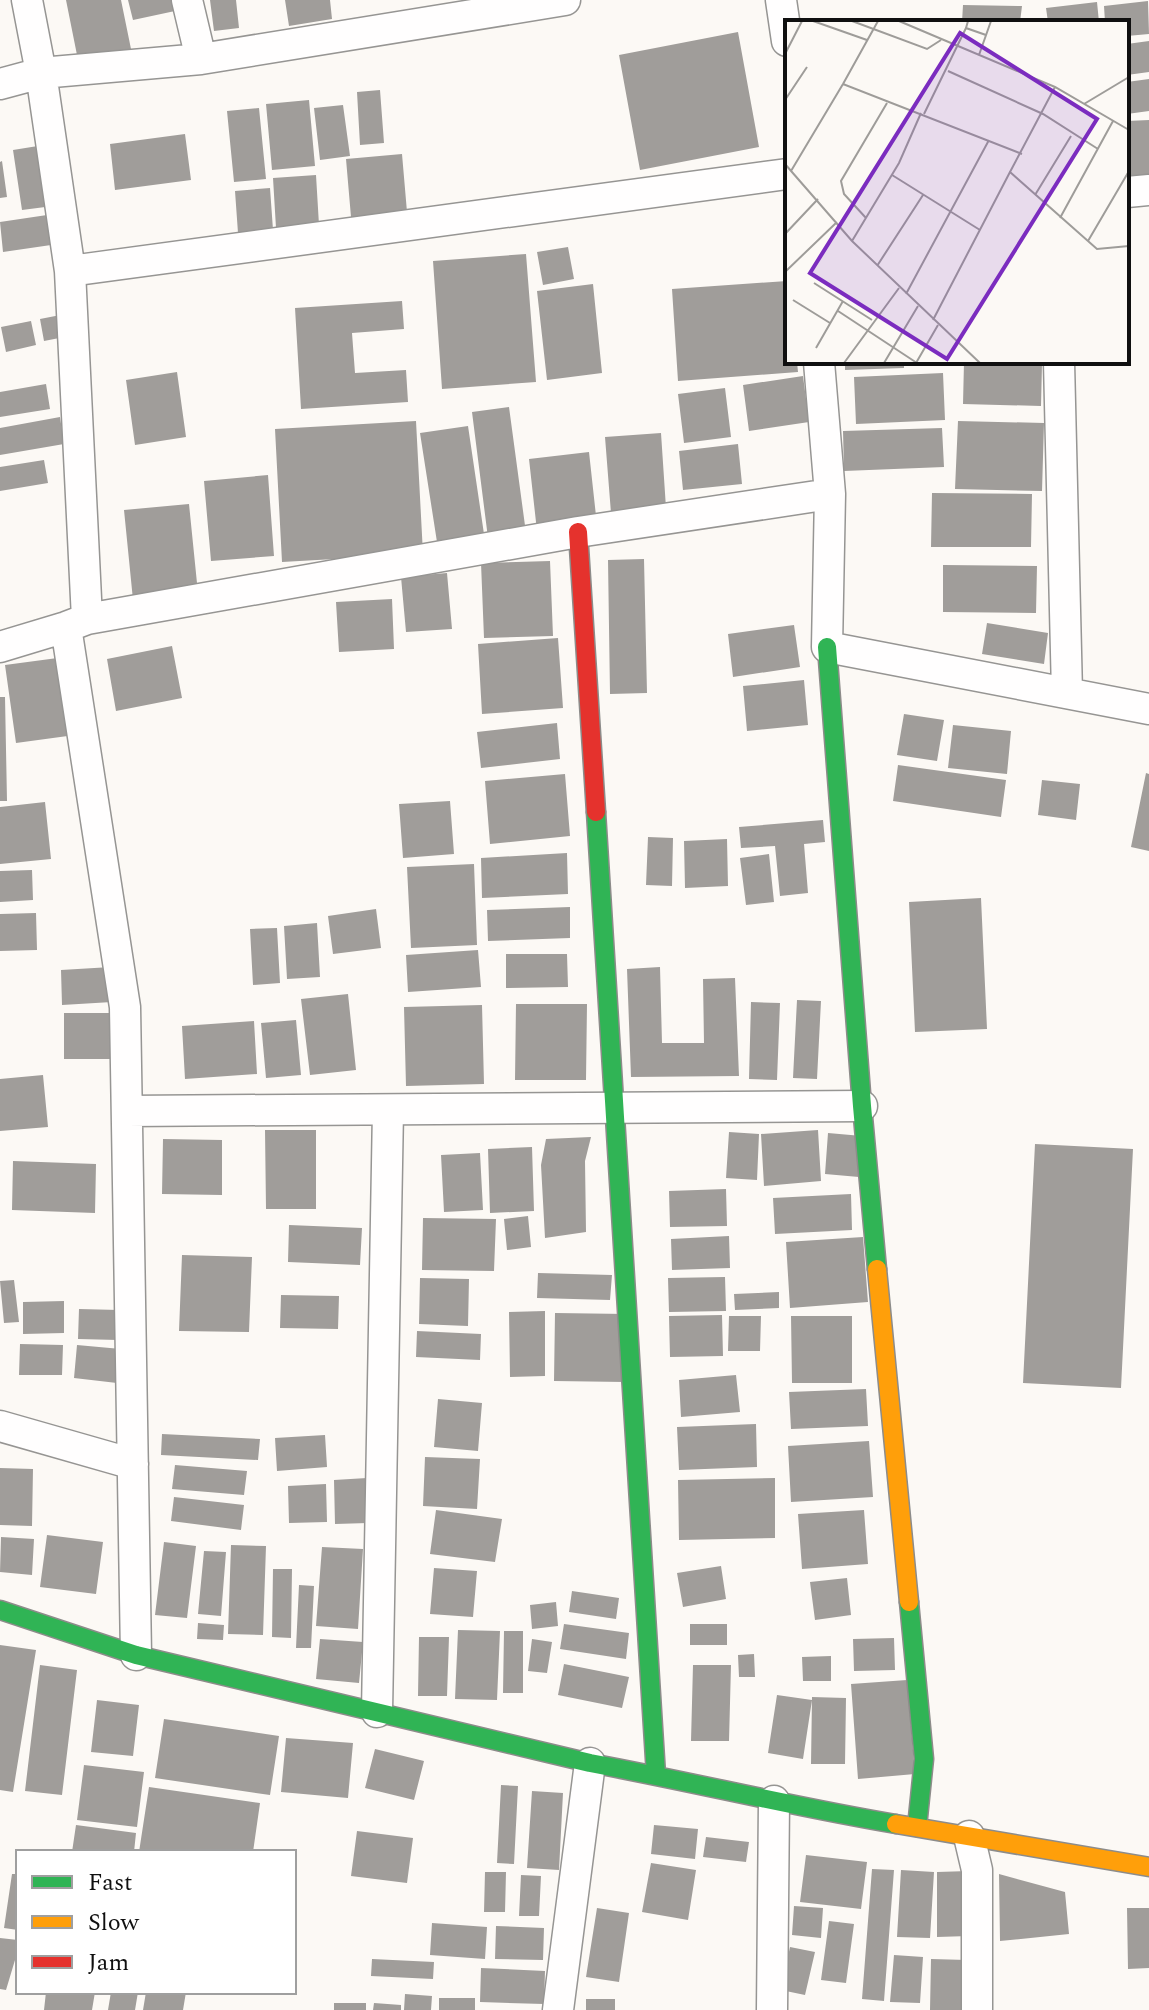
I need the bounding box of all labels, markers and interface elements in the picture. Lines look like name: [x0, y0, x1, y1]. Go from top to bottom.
inset map: [785, 20, 1129, 364]
legend: [16, 1850, 296, 1994]
text: Fast: [88, 1865, 133, 1901]
text: Slow: [88, 1905, 140, 1941]
text: Jam: [88, 1945, 129, 1981]

